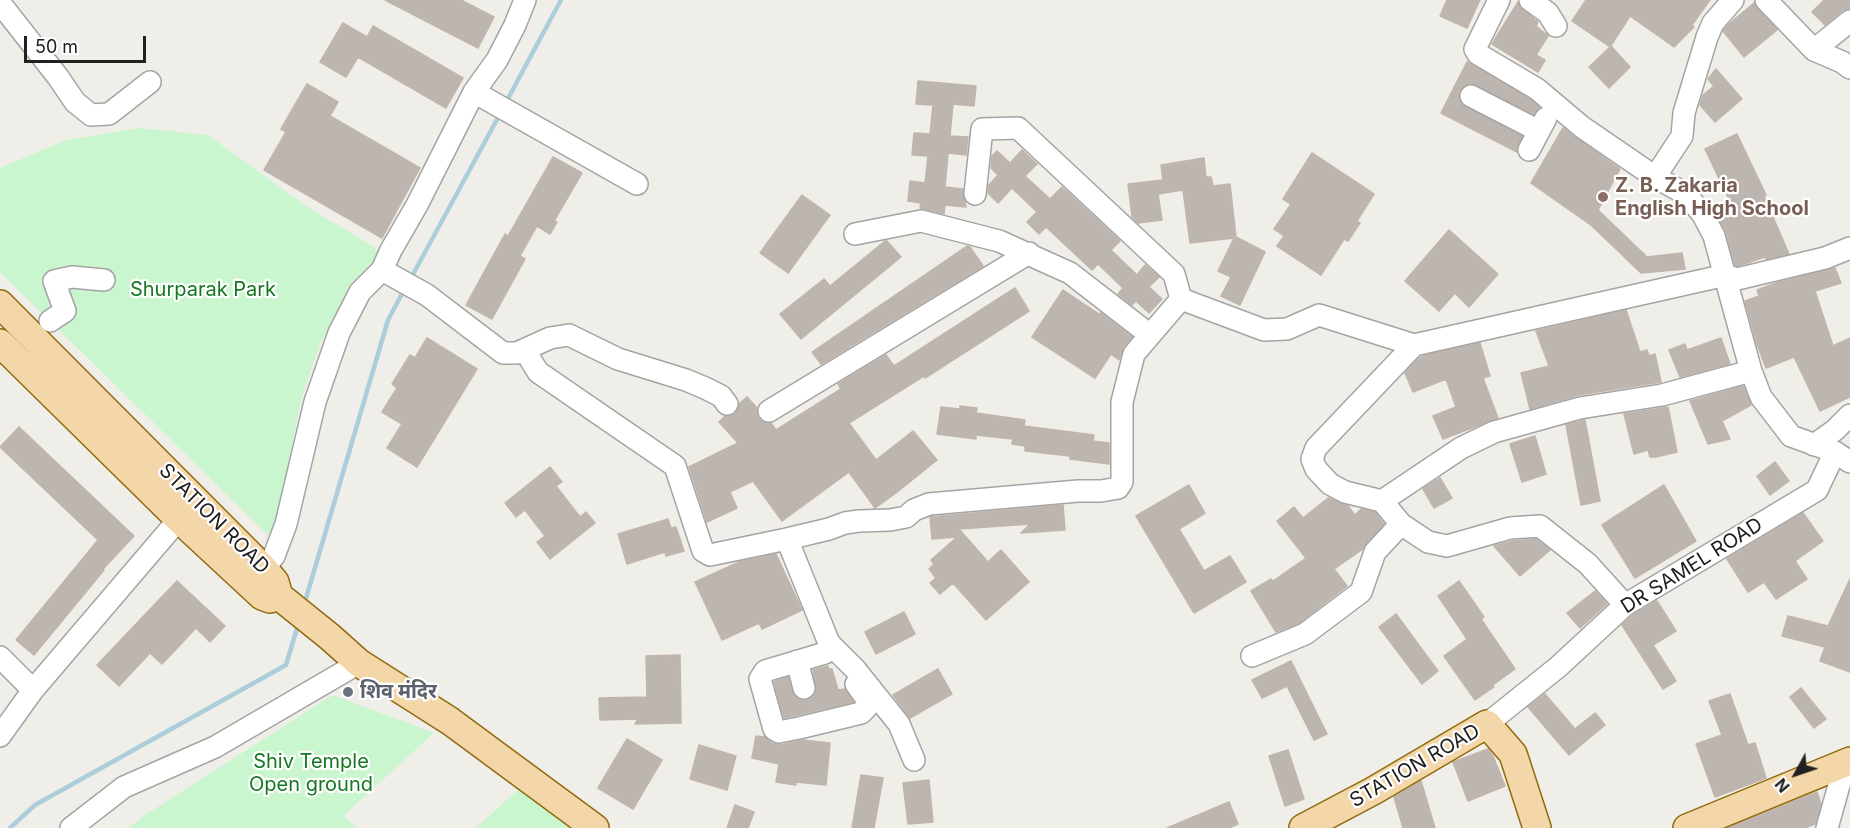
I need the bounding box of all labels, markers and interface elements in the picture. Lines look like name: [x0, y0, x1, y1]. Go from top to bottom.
scale bar: [27, 24, 148, 62]
text: 50 m: [35, 36, 78, 57]
place label: Z. B. Zakaria English High School: [1615, 174, 1809, 221]
marker: Z. B. Zakaria English High School: [1596, 190, 1610, 204]
park label: Shurparak Park: [130, 278, 276, 302]
street label: STATION ROAD: [154, 459, 274, 579]
street label: DR SAMEL ROAD: [1617, 513, 1767, 619]
place label: शिव मंदिर: [360, 680, 437, 704]
marker: शिव मंदिर: [341, 685, 355, 699]
street label: STATION ROAD: [1346, 719, 1484, 813]
north arrow: [1766, 744, 1826, 804]
park label: Shiv Temple Open ground: [249, 750, 373, 797]
text: N: [1771, 774, 1794, 797]

